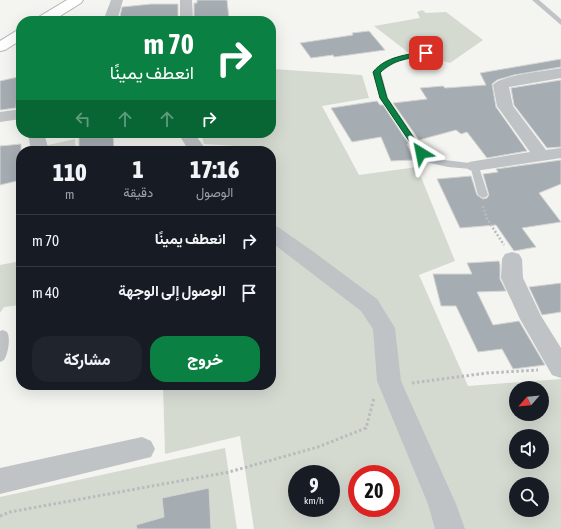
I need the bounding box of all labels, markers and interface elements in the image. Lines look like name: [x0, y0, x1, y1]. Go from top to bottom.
text: 70 m: [144, 28, 194, 60]
icon: right: [208, 32, 260, 84]
pin: [409, 36, 443, 70]
icon: arrive: [415, 42, 437, 64]
text: انعطف يمينًا: [110, 62, 194, 83]
icon: left: [72, 108, 94, 130]
icon: ahead: [114, 108, 136, 130]
icon: ahead: [156, 108, 178, 130]
icon: right: [198, 108, 220, 130]
position arrow: [400, 132, 442, 174]
text: 1: [133, 156, 144, 183]
text: 17:16: [190, 156, 239, 183]
text: 110: [53, 159, 87, 186]
text: دقيقة: [123, 185, 153, 200]
text: الوصول: [196, 185, 233, 200]
text: m: [65, 187, 74, 202]
text: انعطف يمينًا: [155, 230, 226, 247]
icon: right: [238, 230, 260, 252]
text: 70 m: [32, 232, 59, 249]
text: الوصول إلى الوجهة: [118, 282, 226, 299]
icon: arrive: [238, 282, 260, 304]
text: 40 m: [32, 284, 59, 301]
button: مشاركة: [32, 336, 142, 382]
button: خروج: [150, 336, 260, 382]
north arrow: [509, 381, 549, 421]
map controls: [509, 381, 549, 517]
button: sound: [509, 429, 549, 469]
speed limit sign: 20: [348, 465, 400, 517]
text: 9: [309, 474, 319, 497]
button: search: [509, 477, 549, 517]
text: km/h: [304, 495, 324, 506]

